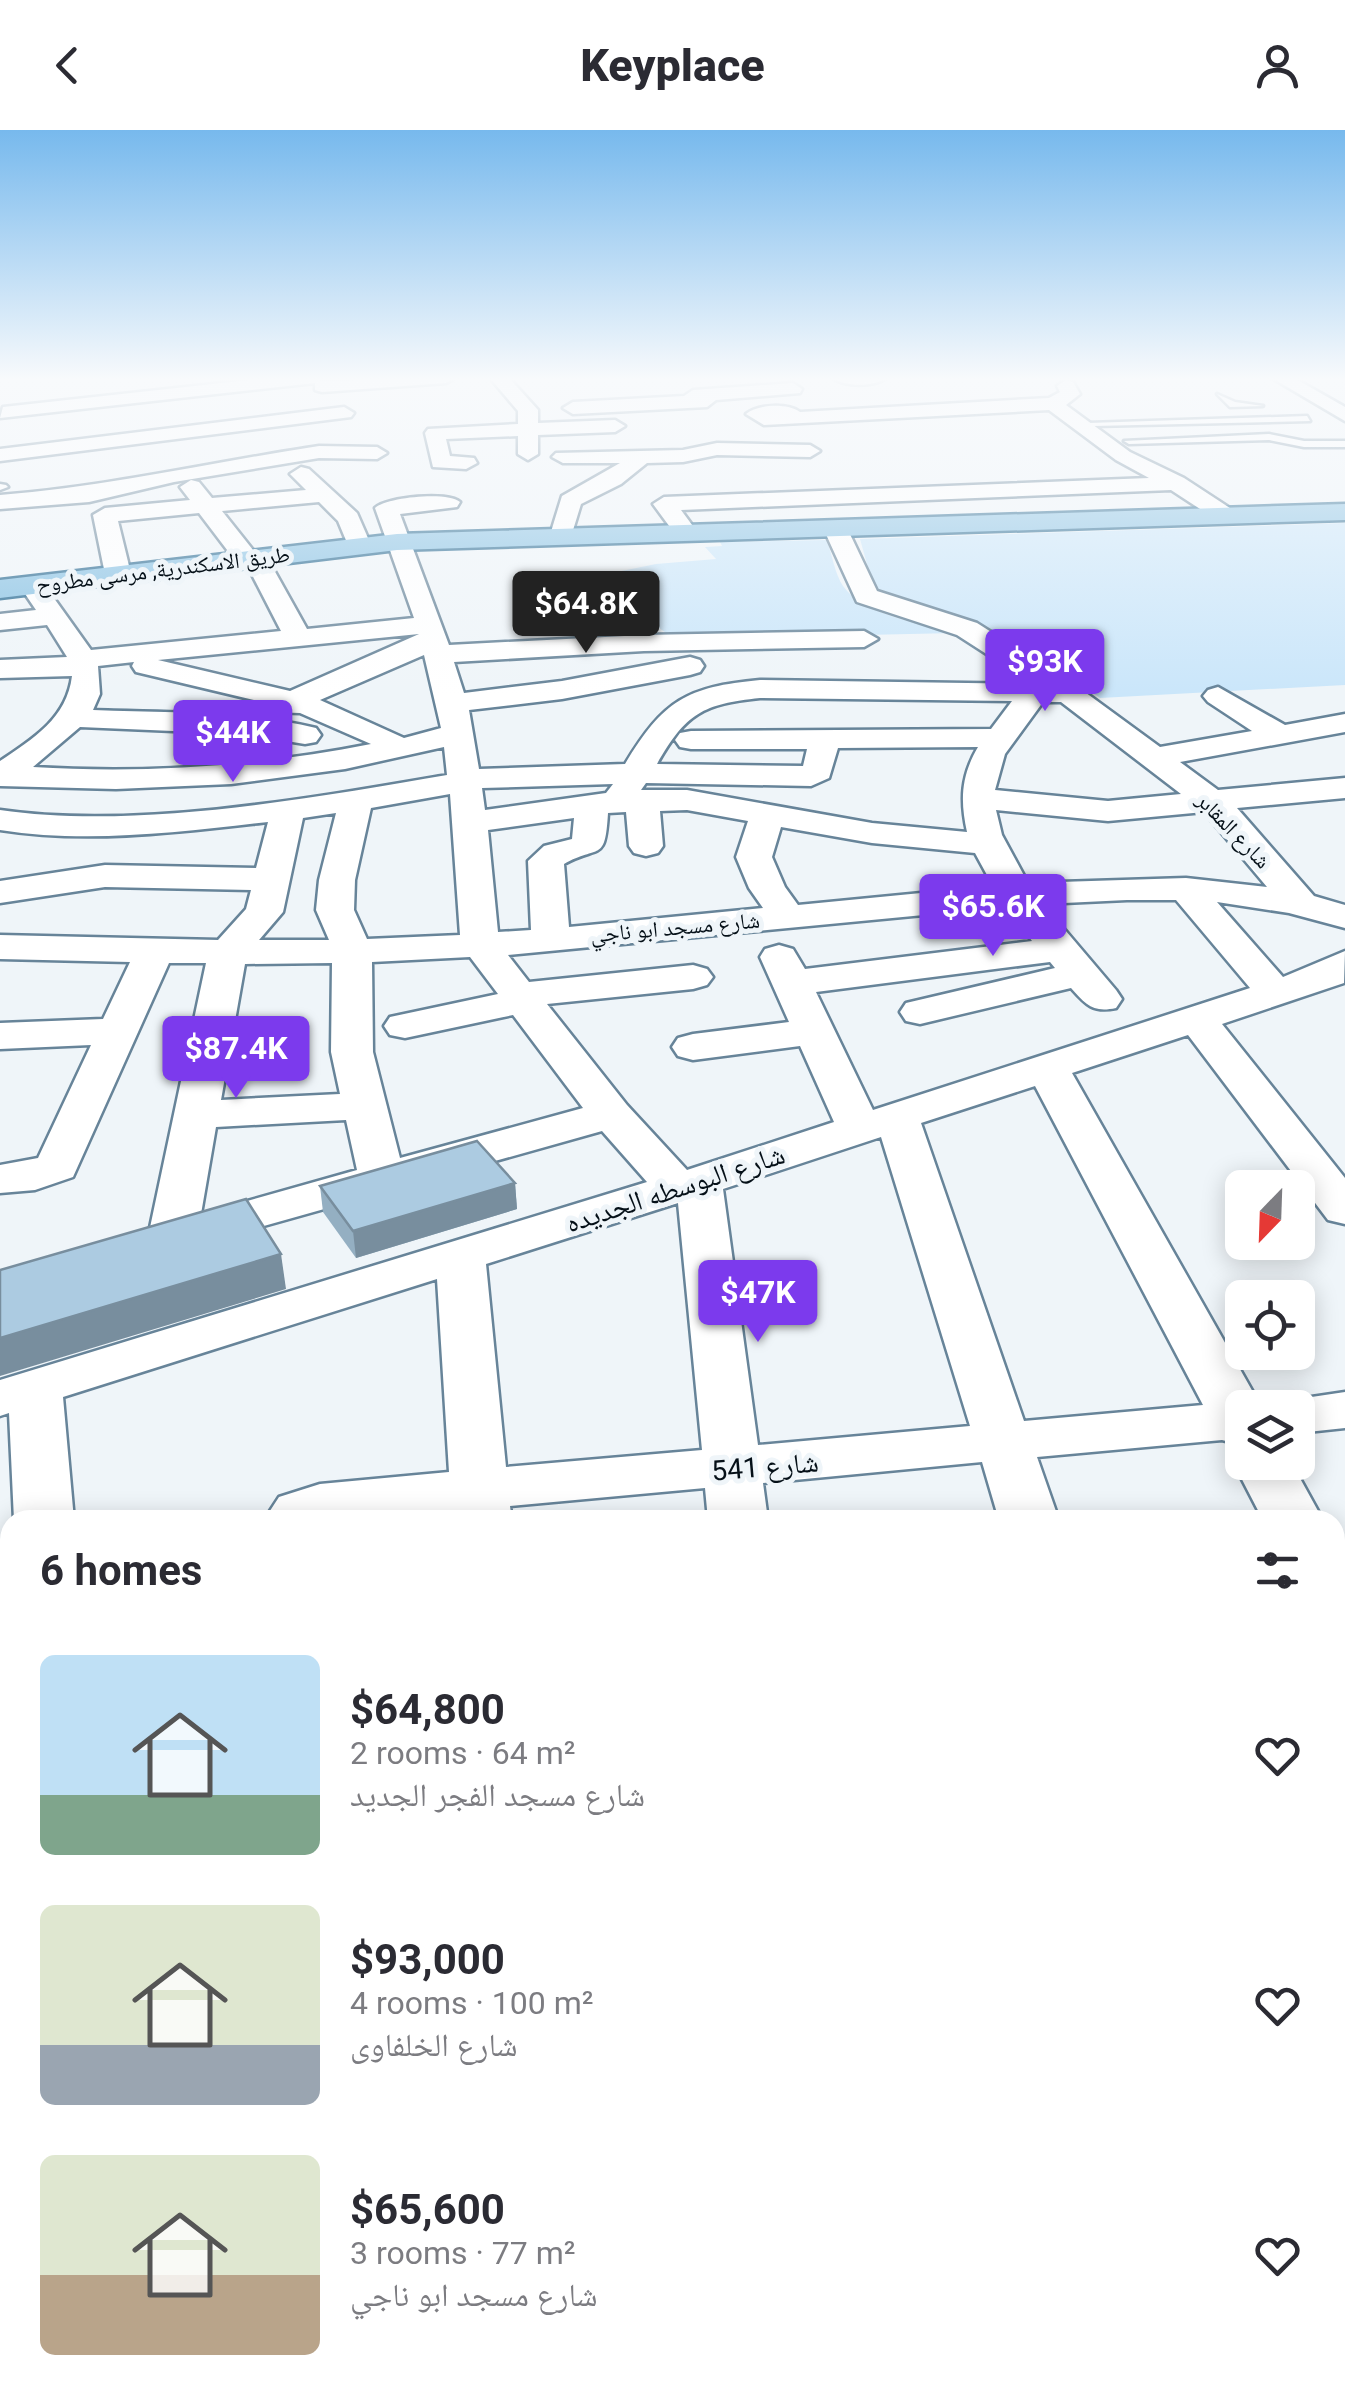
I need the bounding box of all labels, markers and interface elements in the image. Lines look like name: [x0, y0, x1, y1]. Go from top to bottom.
icon: back: [40, 38, 95, 93]
icon: person: [1250, 38, 1305, 93]
text: Keyplace: [580, 39, 765, 92]
street label: طريق الاسكندرية, مرسى مطروح: [35, 542, 291, 598]
pin: $64.8K: [505, 571, 667, 656]
text: $64.8K: [534, 584, 638, 622]
pin: $93K: [986, 629, 1104, 714]
text: $93K: [1007, 642, 1083, 680]
pin: $44K: [174, 700, 292, 785]
text: $44K: [195, 713, 271, 751]
street label: شارع المقابر: [1190, 787, 1276, 874]
pin: $65.6K: [912, 874, 1074, 959]
text: $65.6K: [941, 887, 1045, 925]
street label: شارع مسجد ابو ناجي: [589, 908, 761, 952]
pin: $87.4K: [155, 1016, 317, 1101]
text: $87.4K: [184, 1029, 288, 1067]
street label: شارع البوسطه الجديده: [561, 1137, 789, 1240]
north arrow: [1225, 1170, 1315, 1260]
map controls: [1225, 1170, 1315, 1480]
pin: $47K: [699, 1260, 817, 1345]
text: $47K: [720, 1273, 796, 1311]
button: locate: [1225, 1280, 1315, 1370]
button: layers: [1225, 1390, 1315, 1480]
street label: شارع 541: [710, 1445, 820, 1489]
icon: filters: [1250, 1543, 1305, 1598]
text: 6 homes: [40, 1546, 202, 1595]
text: $64,800: [350, 1685, 505, 1734]
icon: home: [120, 1695, 240, 1815]
icon: heart: [1250, 1728, 1305, 1783]
text: 2 rooms · 64 m²: [350, 1734, 575, 1772]
text: شارع مسجد الفجر الجديد: [350, 1776, 645, 1814]
text: $93,000: [350, 1935, 505, 1984]
icon: home: [120, 1945, 240, 2065]
icon: heart: [1250, 1978, 1305, 2033]
text: 4 rooms · 100 m²: [350, 1984, 593, 2022]
text: شارع الخلفاوى: [350, 2026, 518, 2064]
text: $65,600: [350, 2185, 505, 2234]
icon: home: [120, 2195, 240, 2315]
icon: heart: [1250, 2228, 1305, 2283]
text: 3 rooms · 77 m²: [350, 2234, 575, 2272]
text: شارع مسجد ابو ناجي: [350, 2276, 598, 2314]

